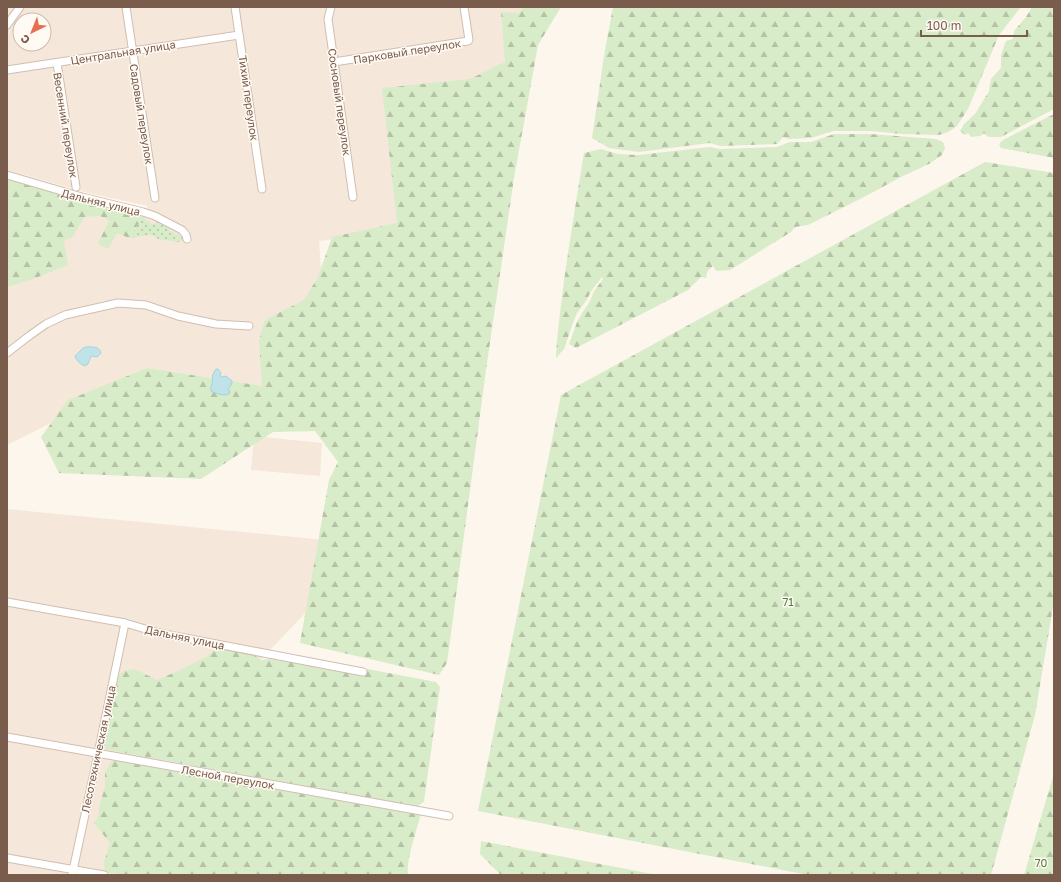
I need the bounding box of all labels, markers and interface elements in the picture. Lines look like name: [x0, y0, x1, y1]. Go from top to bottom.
north arrow: [12, 12, 52, 52]
scale bar: [921, 12, 1027, 38]
text: 100 m: [927, 18, 961, 33]
text: С: [17, 32, 32, 47]
street label: Парковый переулок: [352, 36, 462, 66]
street label: Центральная улица: [70, 37, 176, 67]
street label: Сосновый переулок: [326, 47, 354, 157]
street label: Тихий переулок: [237, 55, 262, 142]
street label: Садовый переулок: [128, 63, 156, 166]
street label: Весенний переулок: [51, 71, 81, 179]
street label: Дальняя улица: [60, 186, 142, 218]
park label: 71: [782, 595, 794, 608]
street label: Дальняя улица: [144, 622, 226, 652]
street label: Лесотехническая улица: [78, 684, 118, 814]
street label: Лесной переулок: [180, 762, 276, 792]
park label: 70: [1035, 856, 1048, 869]

